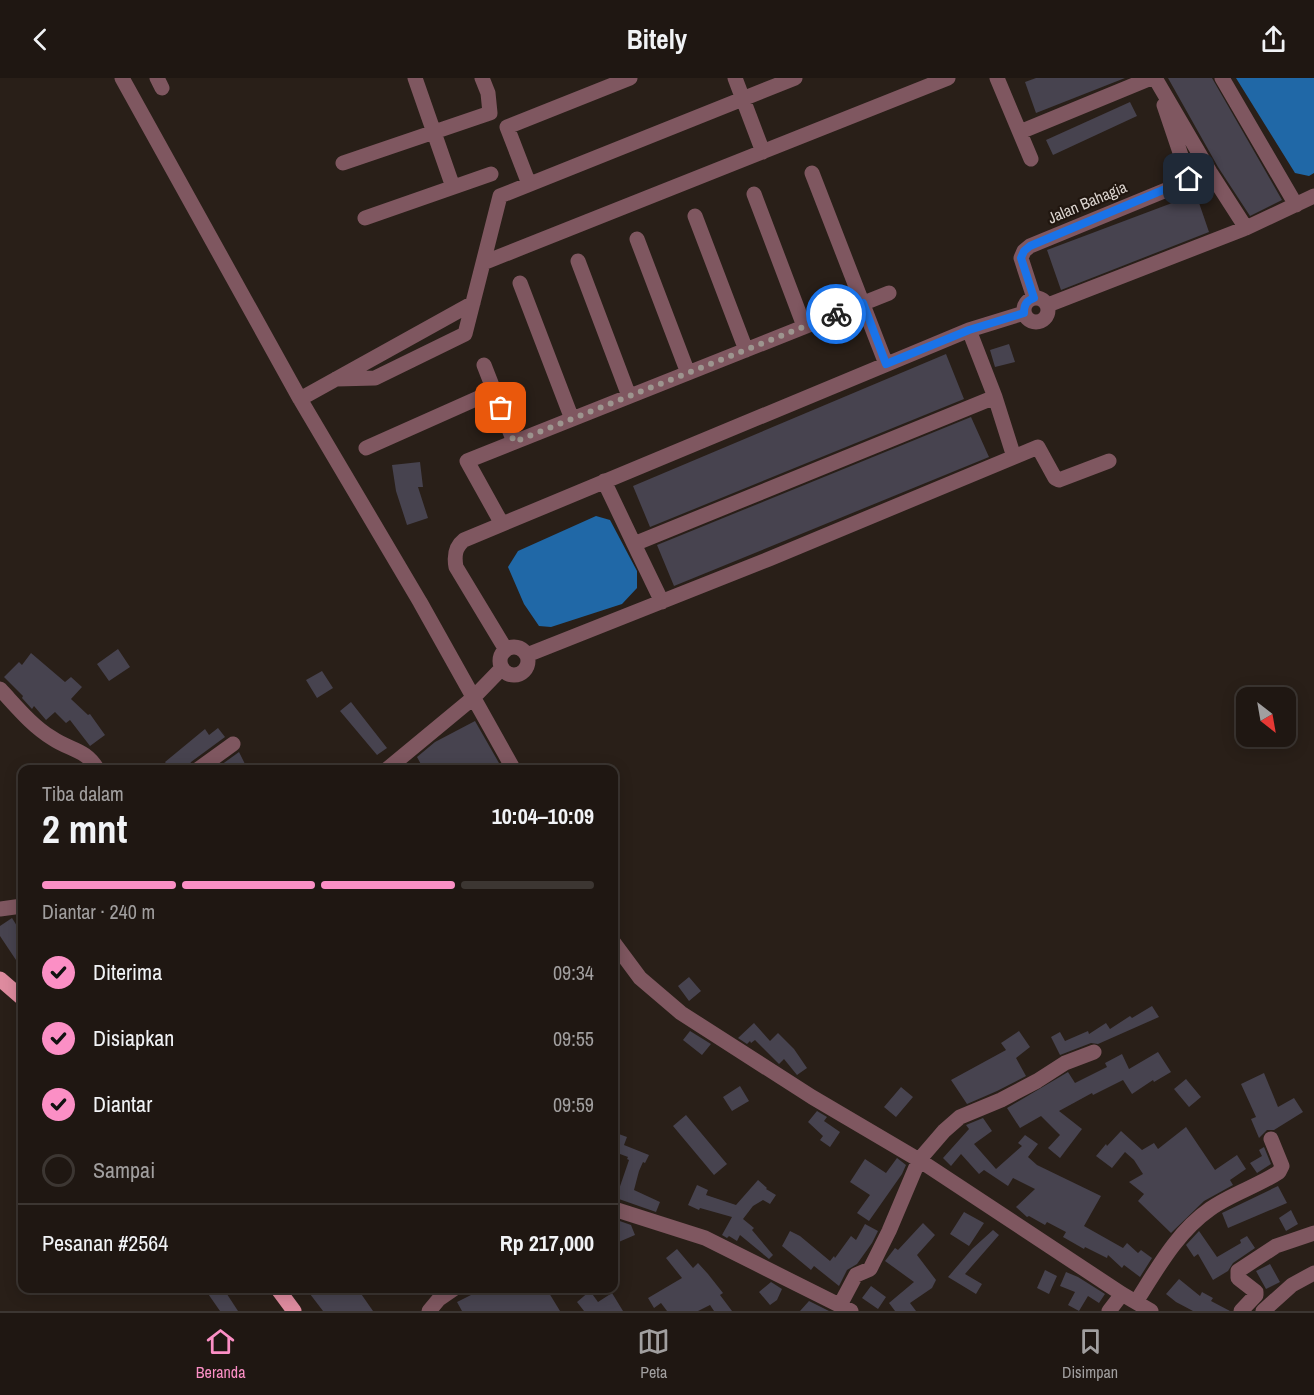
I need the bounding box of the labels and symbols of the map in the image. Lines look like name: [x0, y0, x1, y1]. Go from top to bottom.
pin: [1163, 153, 1214, 204]
street label: Jalan Bahagia: [1044, 175, 1131, 229]
courier: [806, 284, 866, 344]
pin: [475, 382, 526, 433]
north arrow: [1236, 687, 1296, 747]

